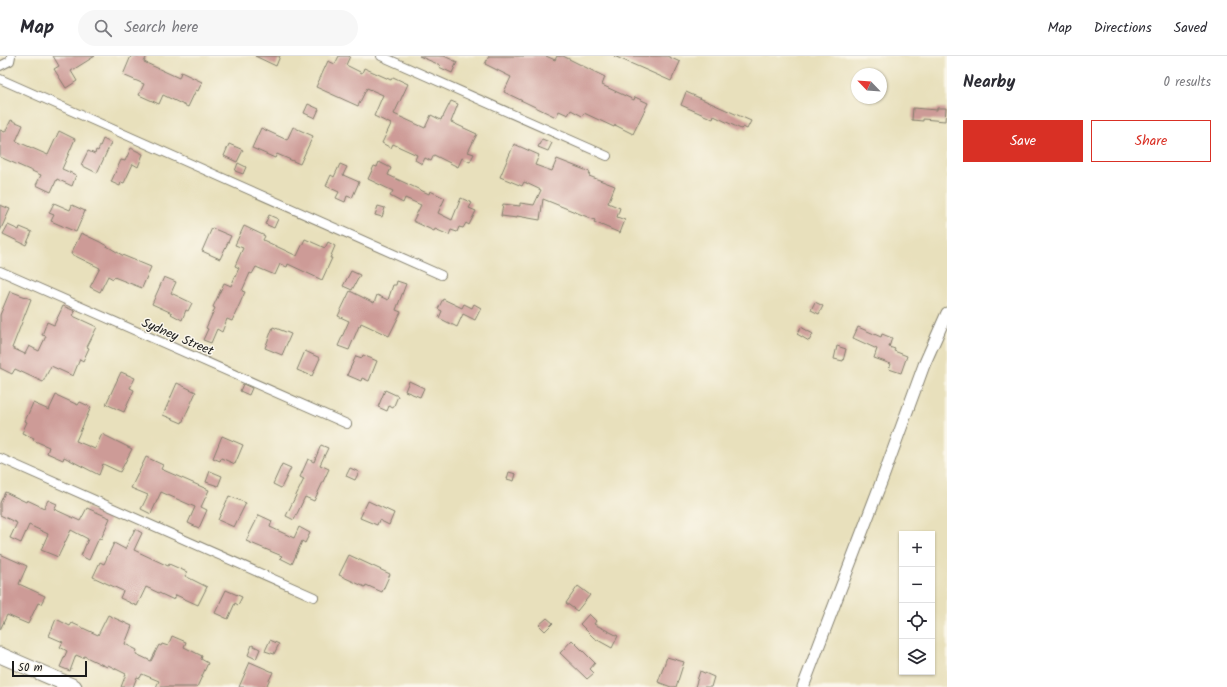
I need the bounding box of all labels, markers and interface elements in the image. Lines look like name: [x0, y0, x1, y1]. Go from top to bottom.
search box: [78, 10, 358, 46]
text: Map: [20, 13, 54, 43]
text: Search here: [124, 16, 198, 40]
icon: search: [92, 17, 114, 39]
text: Map: [1047, 17, 1072, 39]
text: Directions: [1094, 17, 1152, 39]
text: Saved: [1174, 17, 1207, 39]
north arrow: [851, 68, 887, 104]
text: Nearby: [963, 69, 1015, 96]
text: 0 results: [1164, 72, 1211, 93]
button: Save: [963, 120, 1083, 162]
button: Share: [1091, 120, 1211, 162]
street label: Sydney Street: [138, 313, 218, 362]
map controls: [899, 531, 935, 675]
button: +: [899, 531, 935, 567]
button: −: [899, 567, 935, 603]
button: locate: [899, 603, 935, 639]
button: layers: [899, 639, 935, 675]
scale bar: [12, 659, 87, 678]
text: 50 m: [18, 659, 43, 677]

